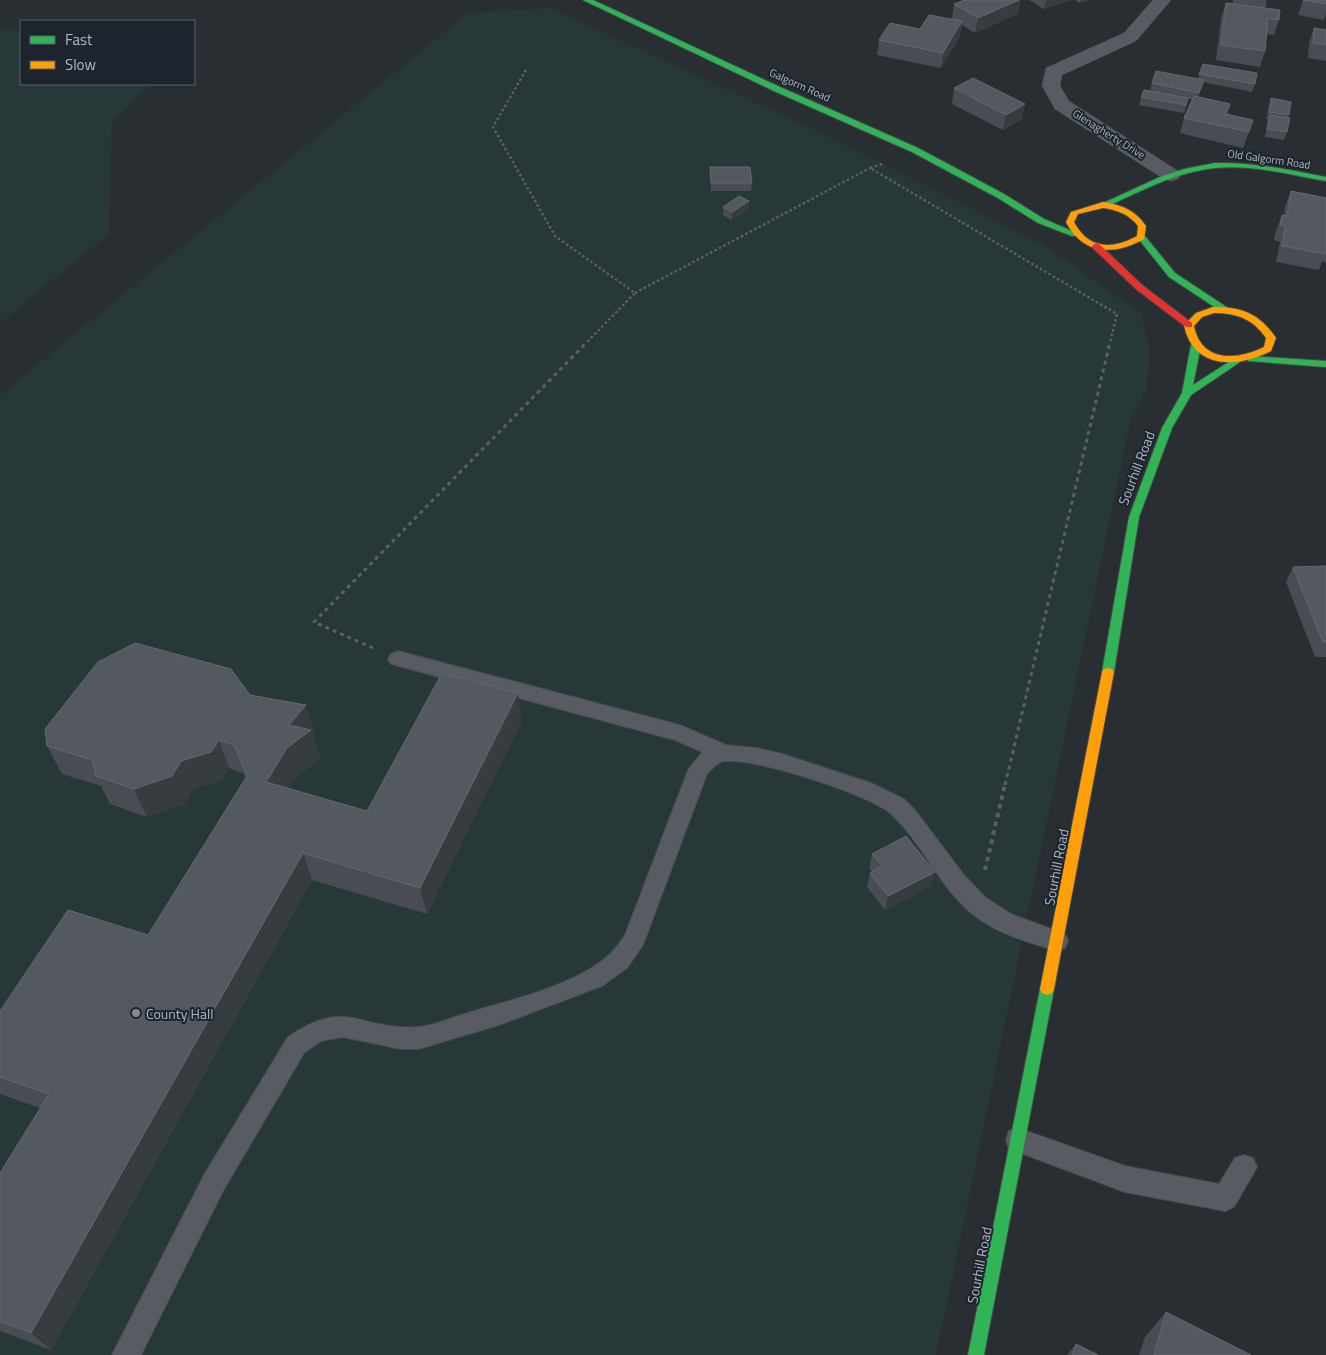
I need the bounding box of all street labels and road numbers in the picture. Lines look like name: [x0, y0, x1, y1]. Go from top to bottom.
street label: Galgorm Road: [767, 64, 833, 106]
street label: Glenagherty Drive: [1070, 105, 1149, 163]
street label: Old Galgorm Road: [1227, 145, 1312, 173]
street label: Sourhill Road: [1112, 428, 1160, 508]
street label: Sourhill Road: [1038, 827, 1074, 907]
street label: Sourhill Road: [961, 1225, 997, 1305]

